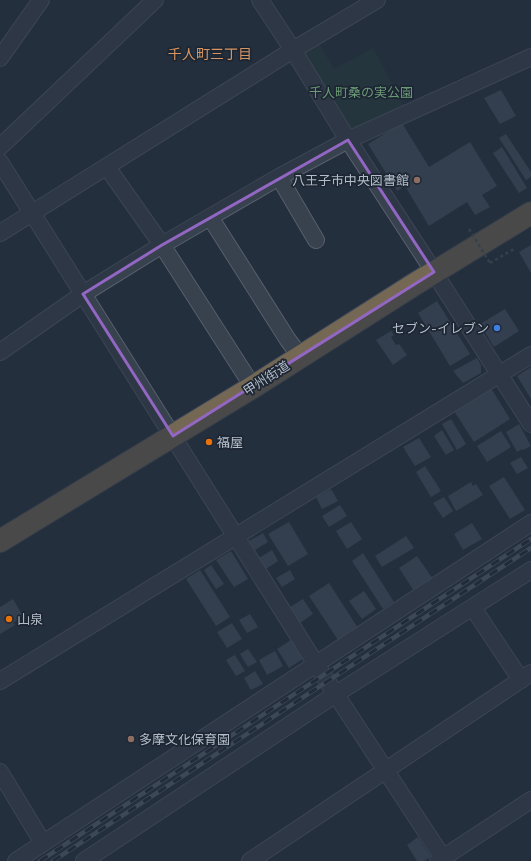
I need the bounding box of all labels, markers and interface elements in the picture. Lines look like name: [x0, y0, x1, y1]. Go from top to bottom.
district label: 千人町三丁目: [168, 45, 252, 63]
park label: 千人町桑の実公園: [309, 84, 413, 101]
place label: 八王子市中央図書館: [292, 172, 409, 189]
marker: 八王子市中央図書館: [412, 175, 422, 185]
place label: セブン-イレブン: [392, 320, 489, 337]
marker: セブン-イレブン: [492, 323, 502, 333]
street label: 甲州街道: [240, 357, 293, 400]
place label: 福屋: [217, 434, 243, 451]
marker: 福屋: [204, 437, 214, 447]
place label: 山泉: [17, 611, 43, 628]
marker: 山泉: [4, 614, 14, 624]
place label: 多摩文化保育園: [139, 731, 230, 748]
marker: 多摩文化保育園: [126, 734, 136, 744]

